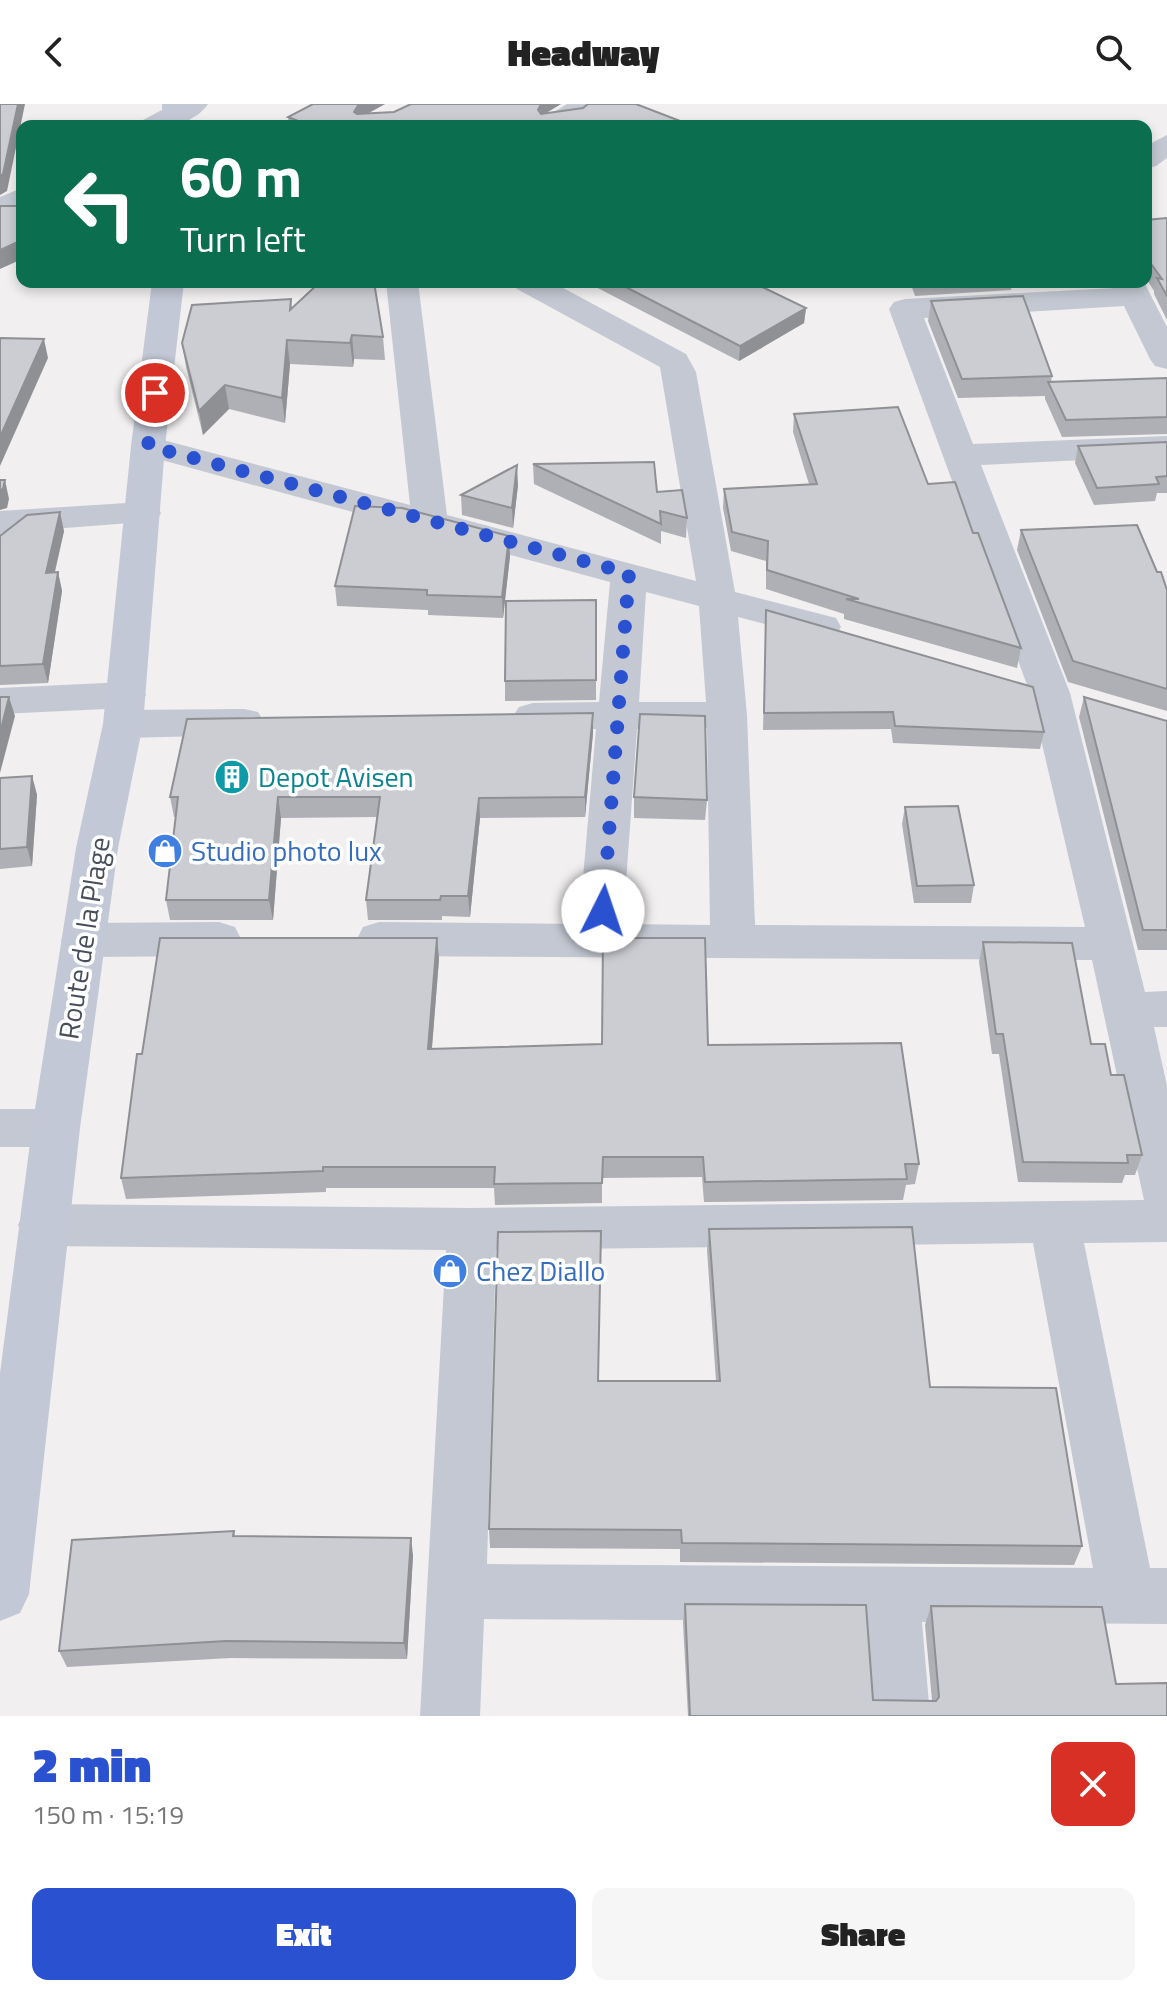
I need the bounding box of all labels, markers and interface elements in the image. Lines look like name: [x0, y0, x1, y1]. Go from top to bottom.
text: Headway: [508, 25, 659, 80]
icon: back: [32, 30, 76, 74]
icon: search: [1091, 30, 1135, 74]
text: 60 m: [180, 134, 302, 219]
icon: left: [48, 152, 152, 256]
text: Turn left: [180, 211, 306, 266]
pin: [121, 359, 189, 427]
icon: arrive: [133, 371, 177, 415]
place label: Depot Avisen: [258, 755, 414, 798]
building icon: Depot Avisen: [213, 758, 251, 796]
place label: Studio photo lux: [191, 829, 382, 872]
shop icon: Studio photo lux: [146, 832, 184, 870]
street label: Route de la Plage: [46, 834, 121, 1042]
position arrow: [561, 869, 645, 953]
place label: Chez Diallo: [476, 1249, 605, 1292]
shop icon: Chez Diallo: [431, 1252, 469, 1290]
text: 2 min: [32, 1728, 151, 1801]
button: close: [1051, 1742, 1135, 1826]
text: 150 m · 15:19: [32, 1795, 184, 1834]
button: Exit: [32, 1888, 576, 1980]
button: Share: [592, 1888, 1135, 1980]

